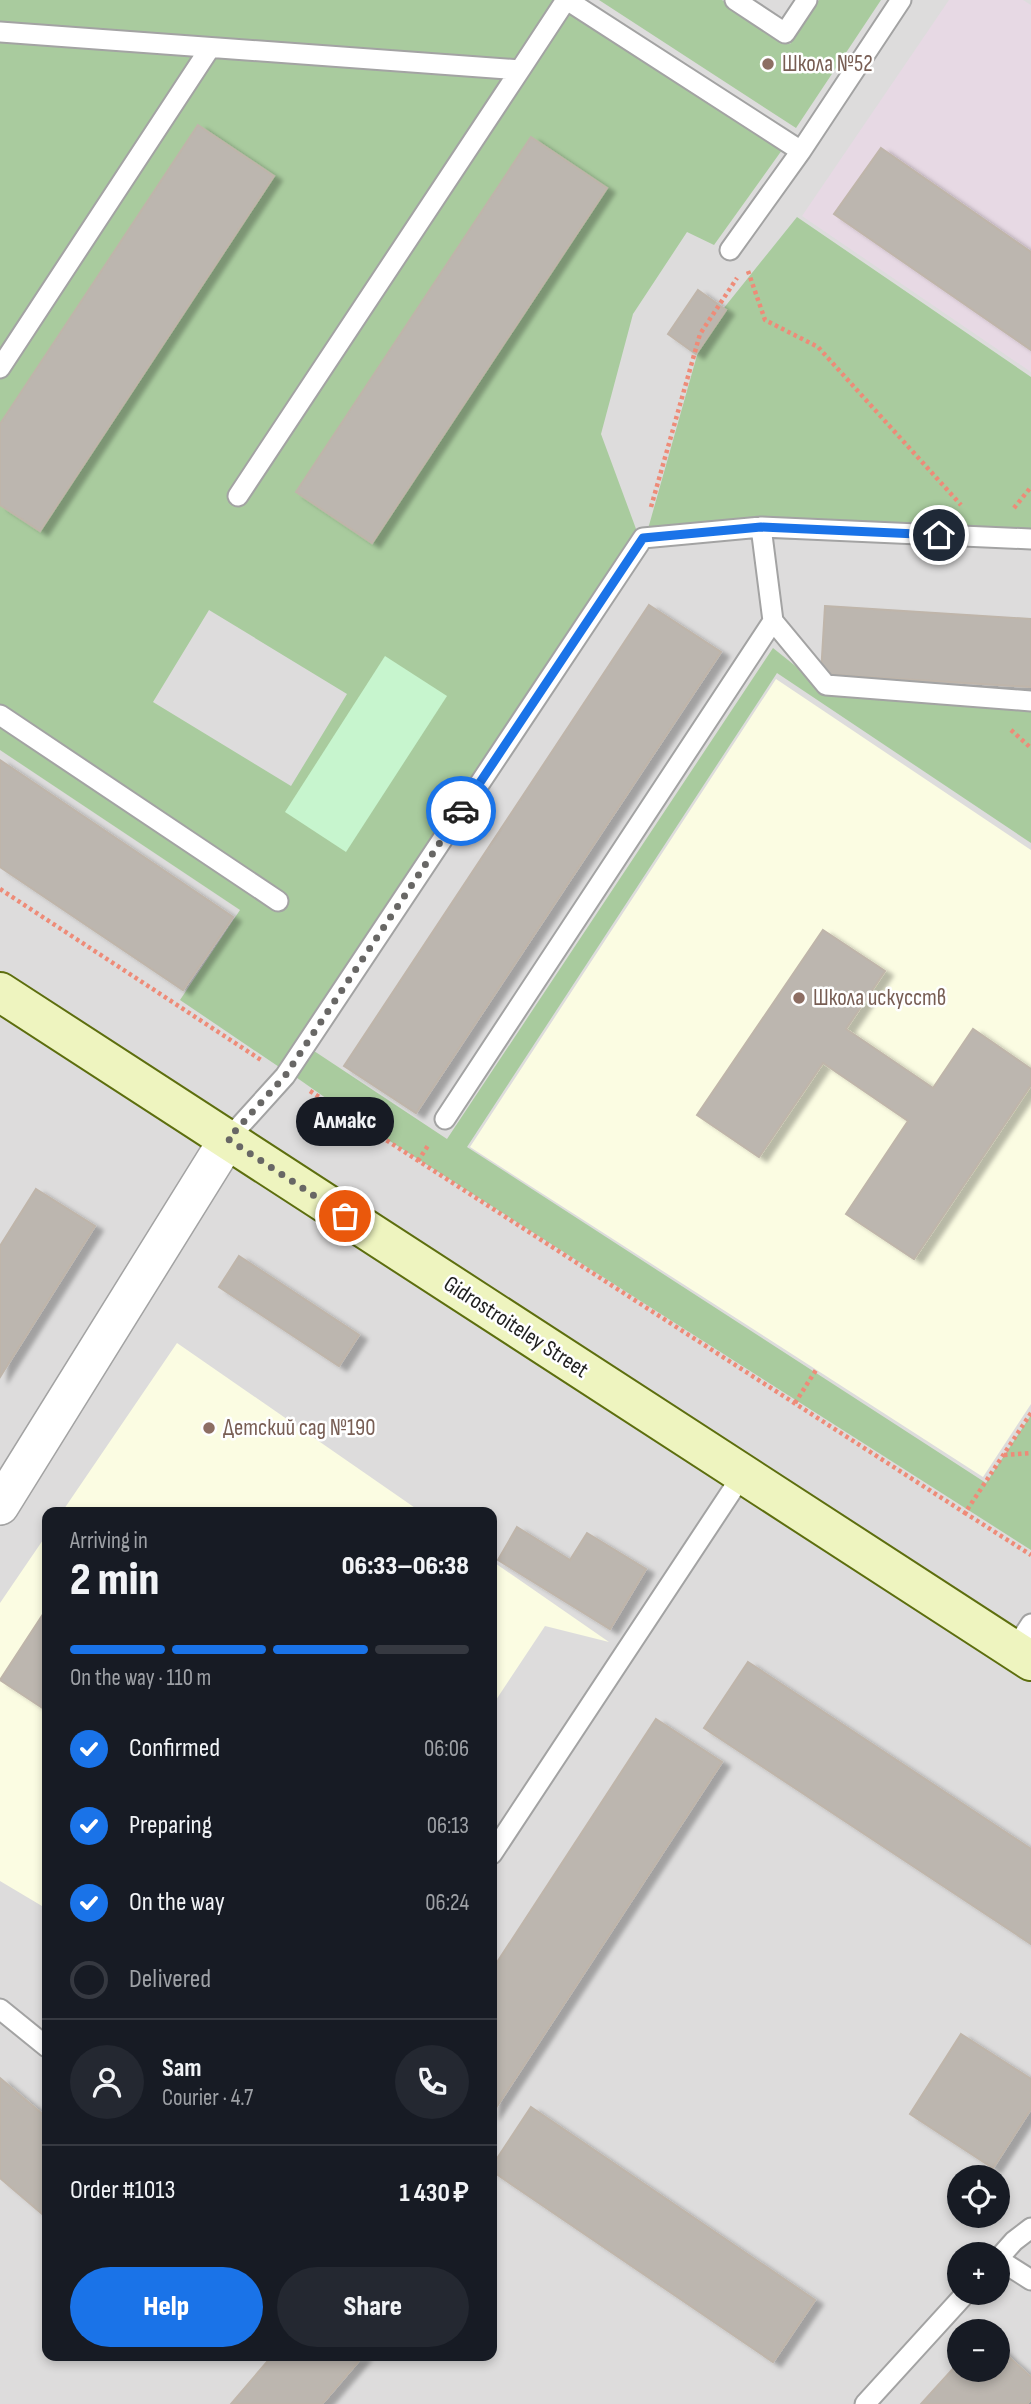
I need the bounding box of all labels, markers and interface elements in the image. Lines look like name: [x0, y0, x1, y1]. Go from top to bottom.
place label: Школа №52: [782, 50, 873, 78]
marker: Школа №52: [760, 56, 776, 72]
pin: [909, 505, 969, 565]
icon: home: [920, 516, 958, 554]
courier: [426, 776, 496, 846]
icon: car: [442, 792, 480, 830]
place label: Школа искусств: [813, 984, 946, 1012]
marker: Школа искусств: [791, 990, 807, 1006]
callout: Алмакс: [296, 1097, 394, 1146]
text: Алмакс: [314, 1107, 376, 1135]
pin: [315, 1186, 375, 1246]
icon: bag: [326, 1197, 364, 1235]
street label: Gidrostroiteley Street: [438, 1270, 594, 1384]
place label: Детский сад №190: [223, 1414, 376, 1442]
marker: Детский сад №190: [201, 1420, 217, 1436]
text: Arriving in: [70, 1527, 148, 1555]
text: 06:33–06:38: [342, 1551, 469, 1582]
text: 2 min: [70, 1553, 159, 1608]
text: On the way · 110 m: [70, 1664, 211, 1692]
icon: check: [70, 1730, 108, 1768]
text: Confirmed: [129, 1733, 220, 1764]
text: 06:06: [424, 1735, 469, 1763]
icon: check: [70, 1807, 108, 1845]
text: Preparing: [129, 1810, 212, 1841]
text: 06:13: [427, 1812, 469, 1840]
icon: check: [70, 1884, 108, 1922]
text: On the way: [129, 1887, 225, 1918]
text: 06:24: [425, 1889, 469, 1917]
text: Delivered: [129, 1964, 211, 1995]
button: person: [70, 2045, 144, 2119]
button: phone: [395, 2045, 469, 2119]
text: Sam: [162, 2053, 202, 2084]
text: Courier · 4.7: [162, 2084, 253, 2112]
map controls: [947, 2165, 1010, 2382]
button: locate: [947, 2165, 1010, 2228]
text: Order #1013: [70, 2175, 175, 2206]
text: 1 430 ₽: [399, 2178, 469, 2209]
button: +: [947, 2242, 1010, 2305]
button: Help: [70, 2267, 263, 2347]
button: Share: [277, 2267, 469, 2347]
button: −: [947, 2319, 1010, 2382]

